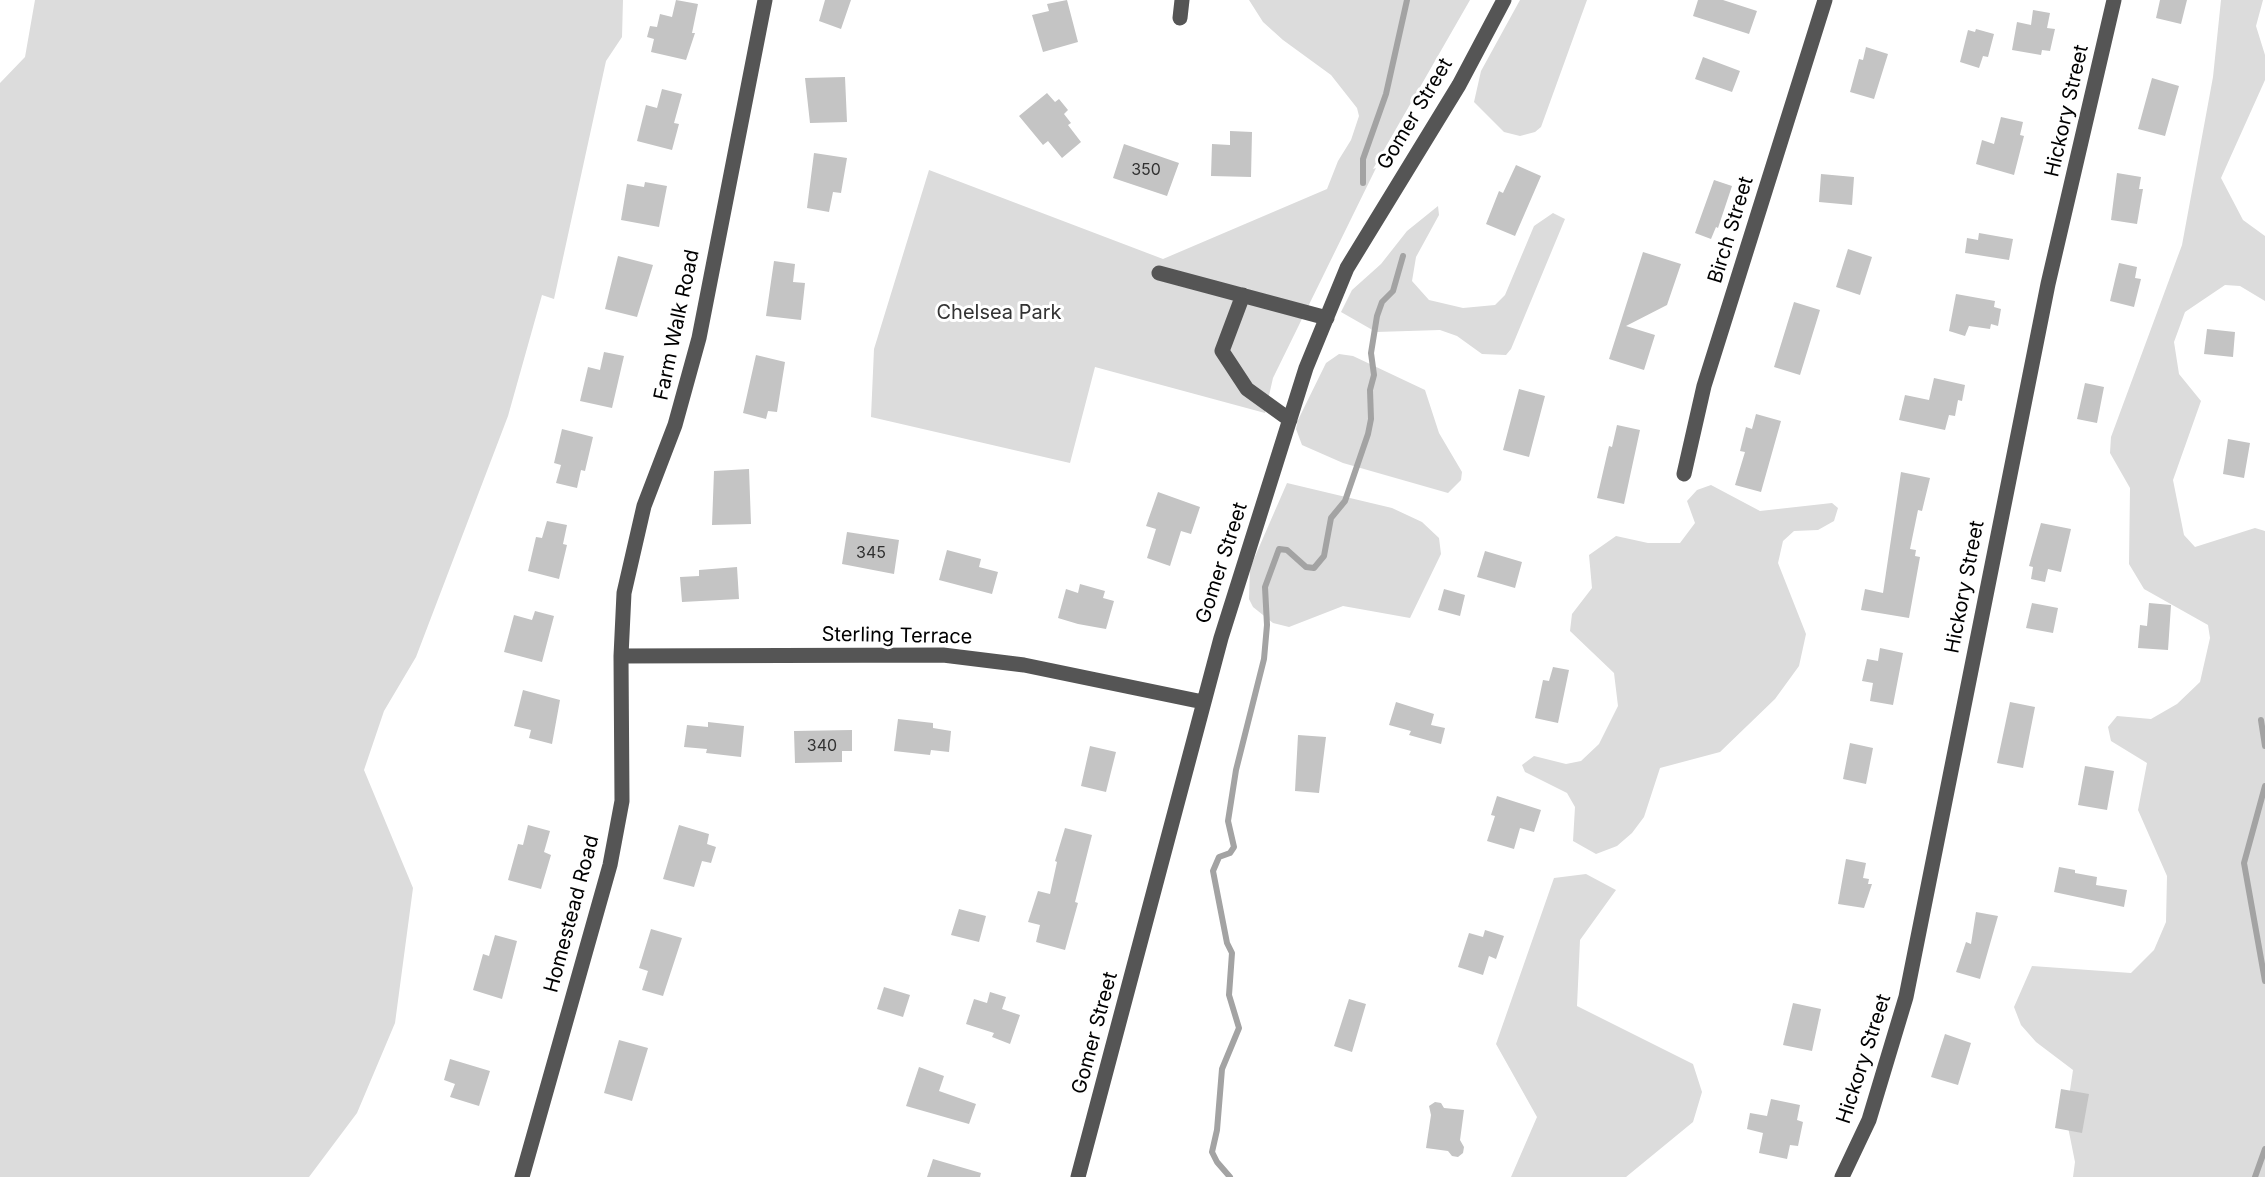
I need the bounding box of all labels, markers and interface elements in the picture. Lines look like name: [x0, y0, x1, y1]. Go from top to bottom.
street label: Hickory Street: [2040, 43, 2094, 179]
street label: Gomer Street: [1372, 54, 1458, 174]
house number: 350: [1131, 160, 1161, 180]
street label: Birch Street: [1703, 174, 1759, 286]
street label: Farm Walk Road: [649, 248, 705, 402]
park label: Chelsea Park: [936, 301, 1062, 325]
street label: Gomer Street: [1191, 500, 1253, 626]
street label: Hickory Street: [1940, 519, 1990, 655]
house number: 345: [856, 543, 886, 563]
street label: Sterling Terrace: [821, 623, 973, 649]
house number: 340: [807, 736, 837, 756]
street label: Homestead Road: [539, 833, 605, 995]
street label: Gomer Street: [1067, 969, 1123, 1097]
street label: Hickory Street: [1832, 991, 1896, 1127]

